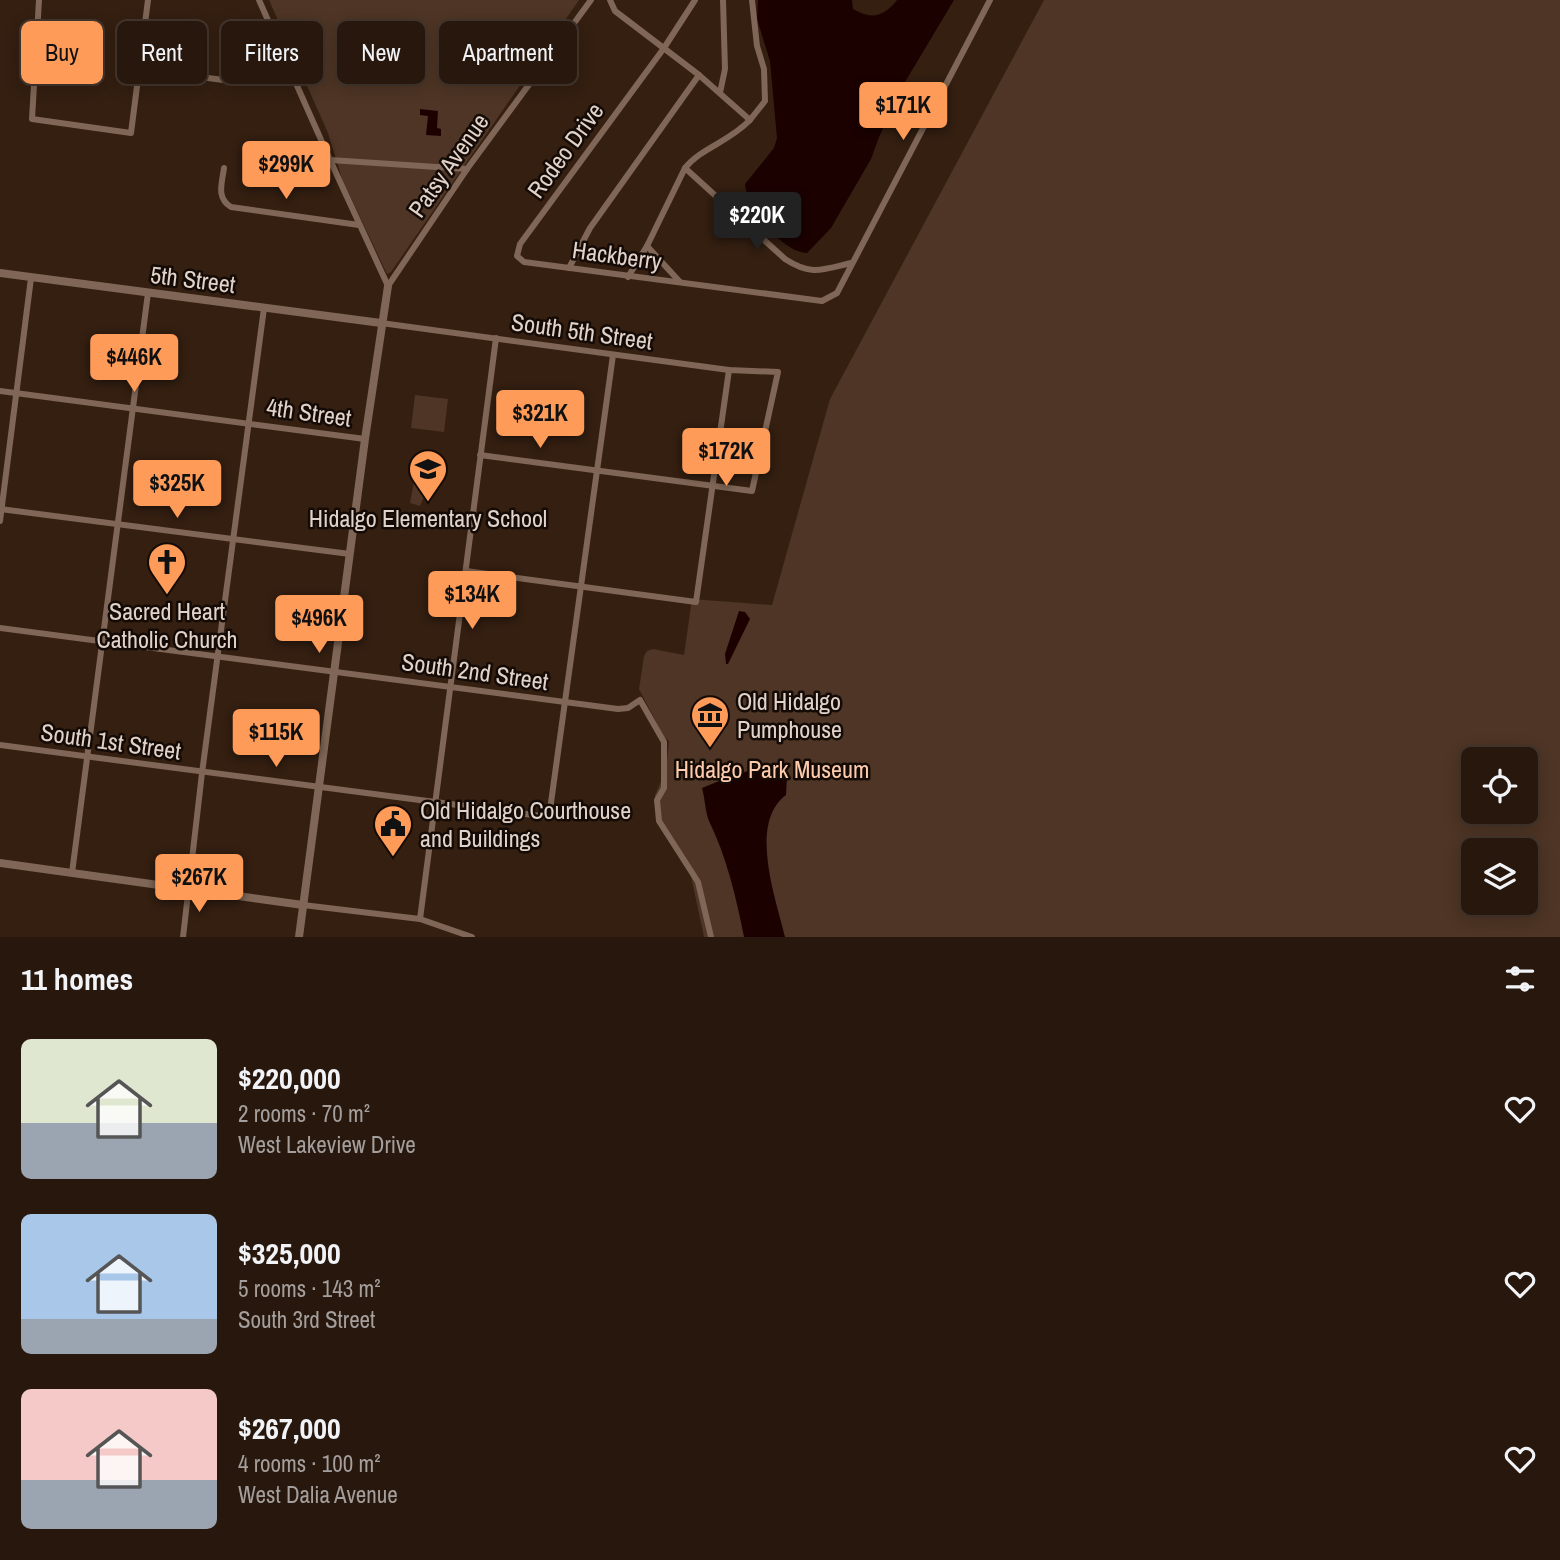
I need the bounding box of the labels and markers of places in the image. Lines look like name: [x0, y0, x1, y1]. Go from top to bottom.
pin: $171K: [854, 82, 952, 142]
pin: $299K: [237, 142, 335, 201]
pin: $220K: [708, 192, 806, 252]
pin: $446K: [85, 334, 183, 394]
pin: $321K: [491, 391, 589, 450]
pin: $172K: [677, 428, 775, 488]
school or university icon: Hidalgo Elementary School: [407, 448, 449, 503]
pin: $325K: [128, 461, 226, 520]
place label: Hidalgo Elementary School: [309, 502, 547, 534]
church icon: Sacred Heart Catholic Church: [146, 541, 188, 596]
pin: $134K: [423, 572, 521, 631]
place label: Sacred Heart Catholic Church: [96, 595, 238, 655]
pin: $496K: [270, 596, 368, 655]
place label: Old Hidalgo Pumphouse: [737, 685, 842, 745]
museum icon: Old Hidalgo Pumphouse: [689, 694, 731, 749]
pin: $115K: [227, 710, 325, 769]
place label: Old Hidalgo Courthouse and Buildings: [420, 794, 631, 854]
public building icon: Old Hidalgo Courthouse and Buildings: [372, 803, 414, 858]
pin: $267K: [150, 855, 248, 914]

